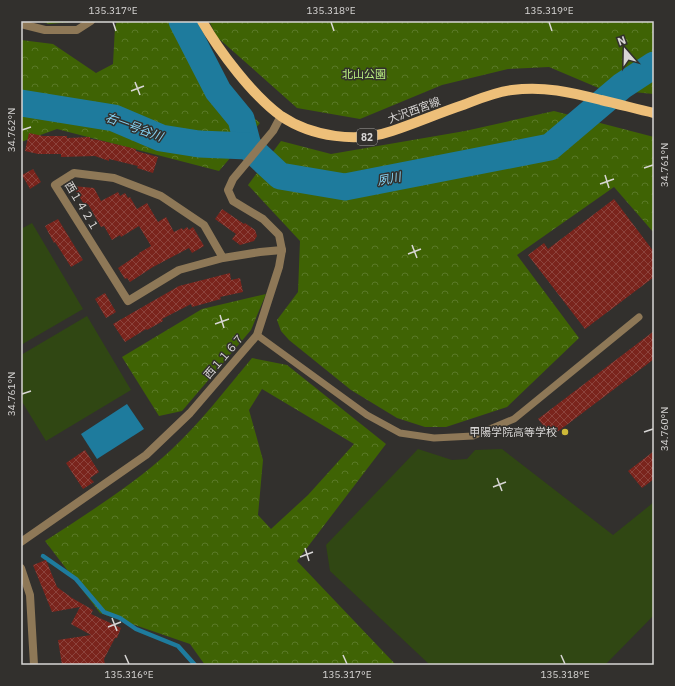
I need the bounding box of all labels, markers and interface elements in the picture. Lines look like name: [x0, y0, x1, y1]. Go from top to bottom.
text: 135.317°E: [88, 4, 138, 17]
text: 135.318°E: [306, 4, 356, 17]
text: 135.319°E: [524, 4, 574, 17]
north arrow: [605, 30, 645, 70]
text: N: [615, 33, 628, 49]
park label: 北山公園: [342, 67, 386, 81]
street label: 大沢西宮線: [386, 94, 442, 126]
text: 34.762°N: [5, 108, 18, 152]
water label: 右一号谷川: [103, 109, 167, 145]
road number: 82: [357, 129, 377, 145]
text: 34.761°N: [658, 143, 671, 187]
water label: 夙川: [376, 168, 404, 188]
street label: 西１４２１: [62, 179, 102, 233]
street label: 西１１６７: [201, 331, 247, 381]
text: 34.761°N: [5, 372, 18, 416]
text: 34.760°N: [658, 407, 671, 451]
place label: 甲陽学院高等学校: [469, 425, 557, 439]
marker: 甲陽学院高等学校: [560, 427, 570, 437]
text: 135.316°E: [104, 668, 154, 681]
text: 135.317°E: [322, 668, 372, 681]
text: 135.318°E: [540, 668, 590, 681]

